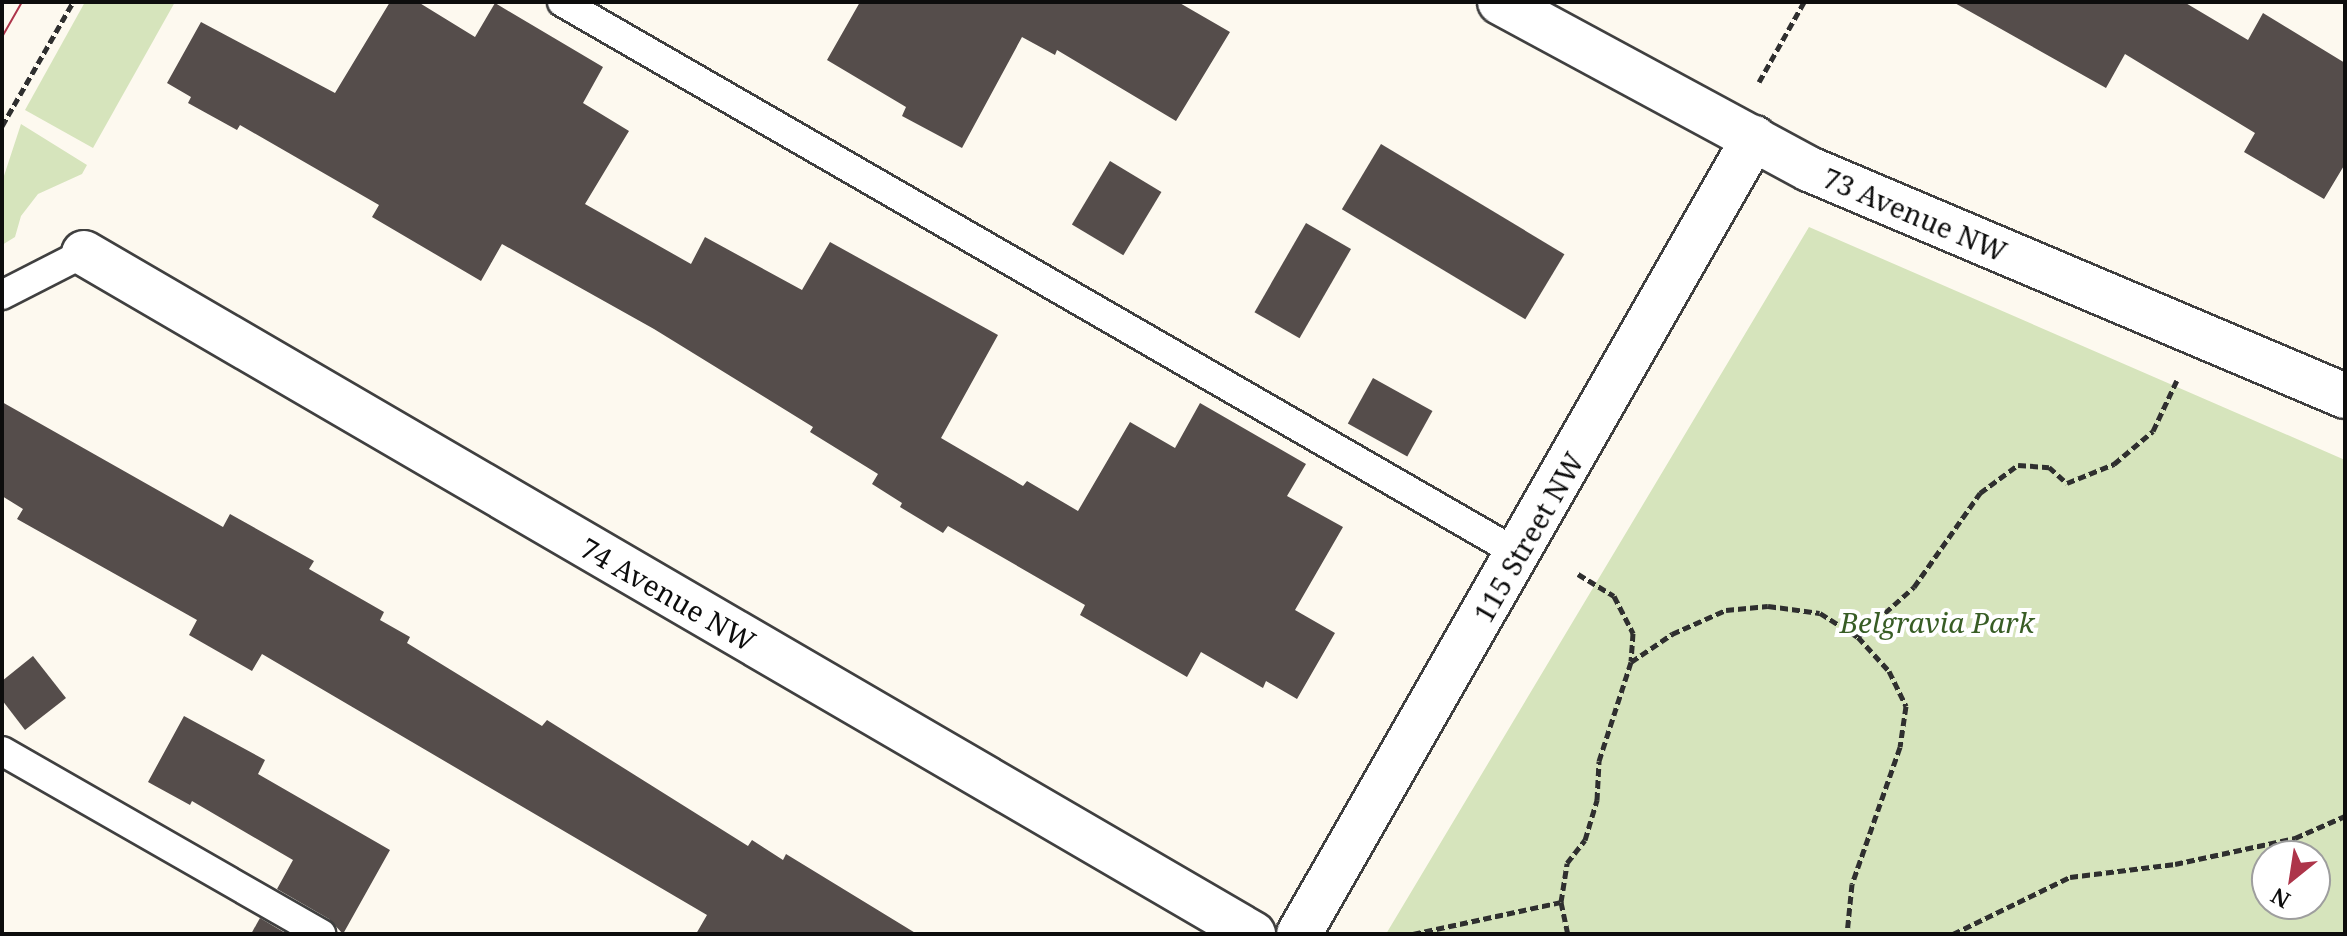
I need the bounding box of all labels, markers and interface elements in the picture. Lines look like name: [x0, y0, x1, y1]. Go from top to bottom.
street label: 73 Avenue NW: [1818, 160, 2012, 268]
street label: 115 Street NW: [1466, 446, 1590, 628]
street label: 74 Avenue NW: [574, 530, 762, 658]
park label: Belgravia Park: [1840, 605, 2034, 639]
north arrow: [2251, 840, 2331, 920]
text: N: [2265, 882, 2295, 916]

